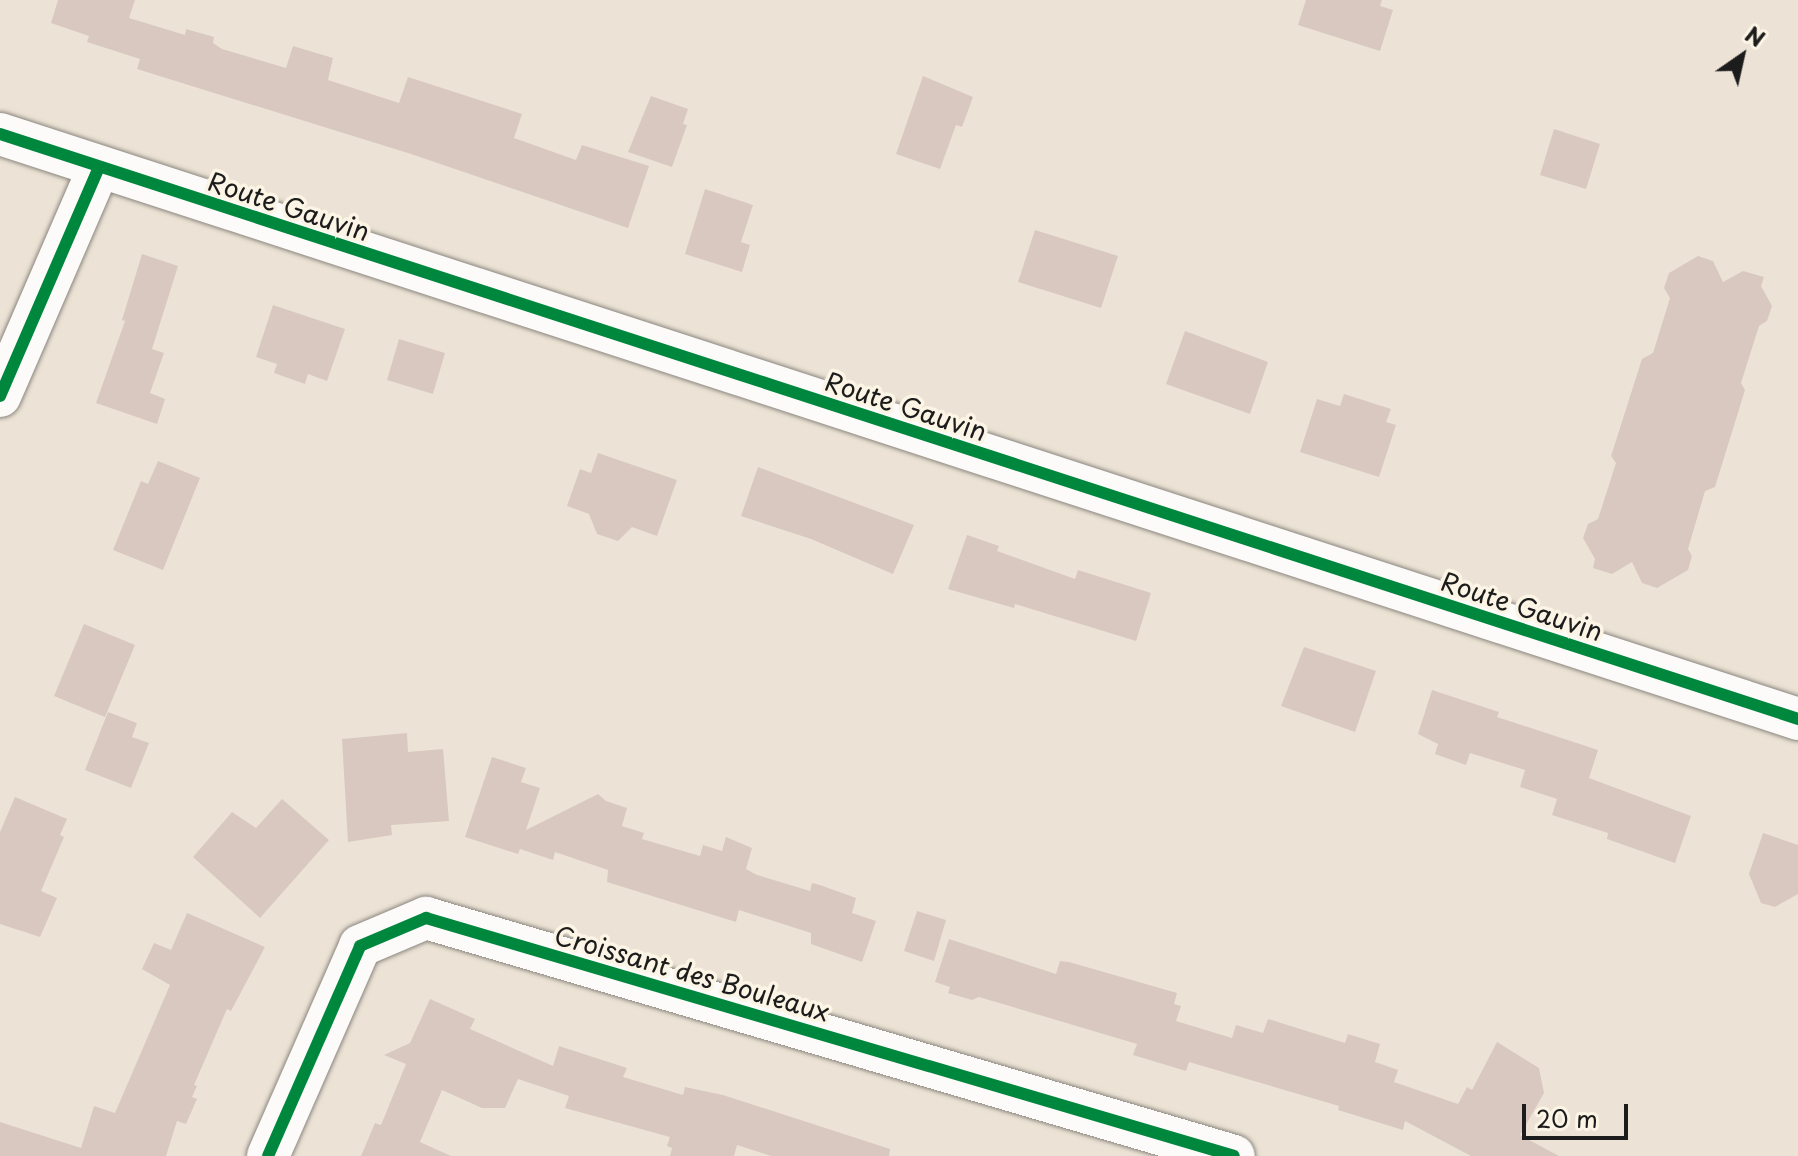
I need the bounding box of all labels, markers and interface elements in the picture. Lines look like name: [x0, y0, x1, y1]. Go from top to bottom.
north arrow: [1702, 16, 1782, 96]
text: N: [1739, 17, 1772, 54]
street label: Route Gauvin: [204, 165, 374, 247]
street label: Route Gauvin: [821, 365, 991, 447]
street label: Route Gauvin: [1437, 565, 1607, 647]
street label: Croissant des Bouleaux: [549, 918, 835, 1028]
scale bar: [1526, 1088, 1632, 1138]
text: 20 m: [1536, 1100, 1598, 1136]

